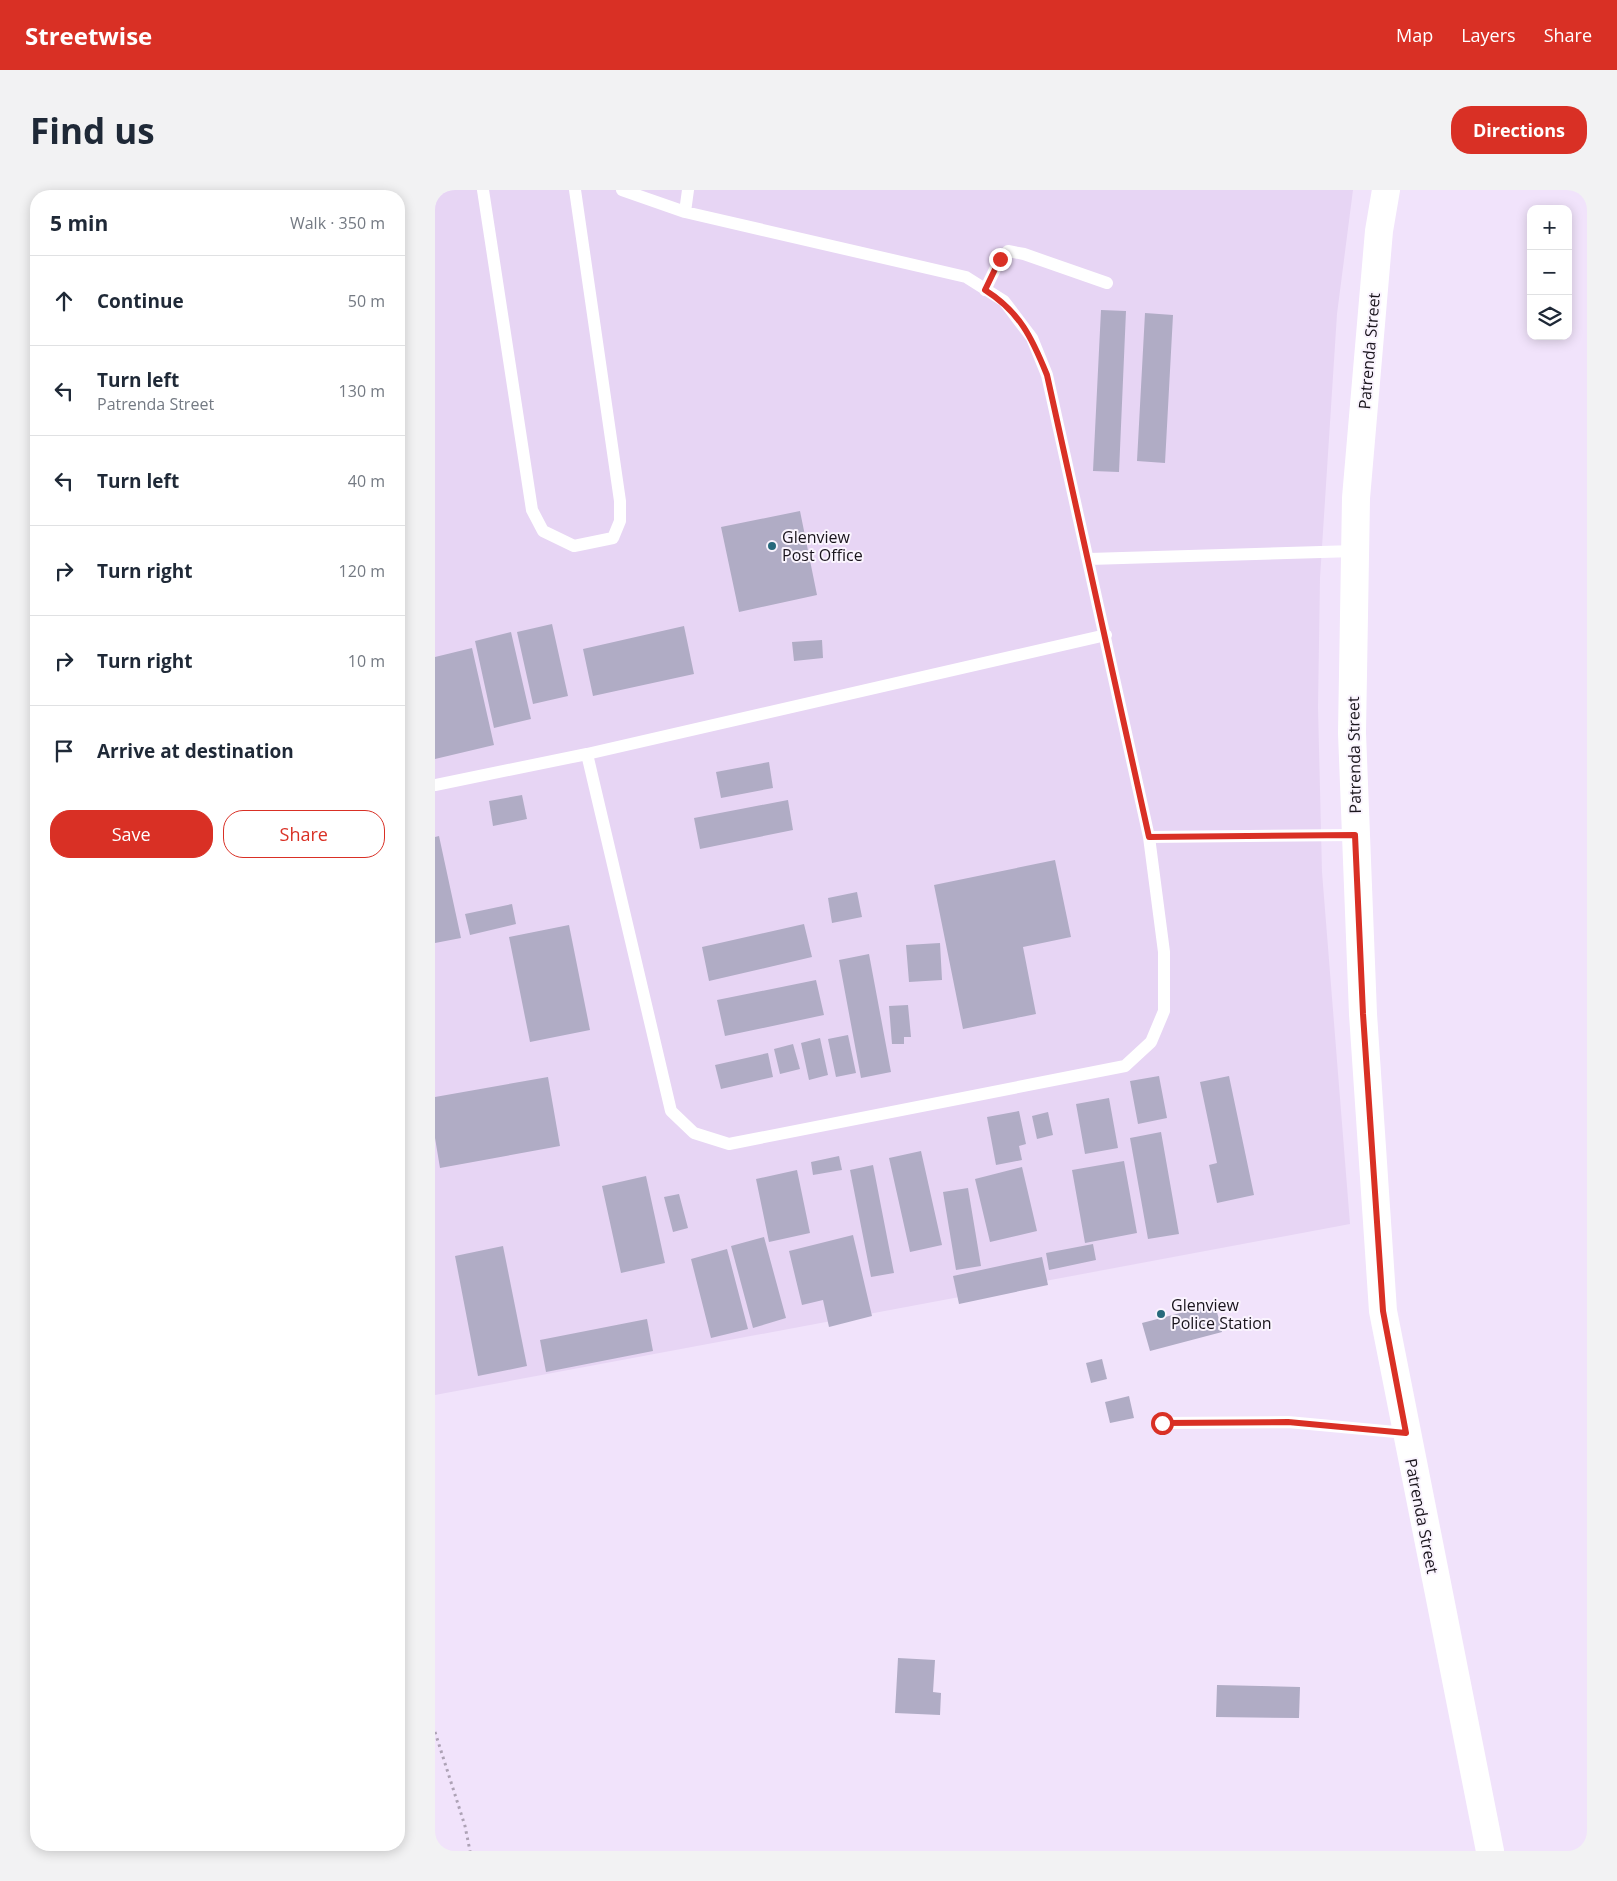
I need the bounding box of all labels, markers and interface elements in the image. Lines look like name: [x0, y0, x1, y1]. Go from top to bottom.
text: Streetwise: [25, 19, 152, 52]
text: Map: [1396, 23, 1433, 47]
text: Layers: [1461, 23, 1516, 47]
text: Share: [1544, 23, 1592, 47]
button: Directions: [1451, 106, 1587, 154]
text: Find us: [30, 107, 155, 154]
map controls: [1527, 205, 1572, 340]
button: +: [1527, 205, 1572, 250]
text: 5 min: [50, 209, 108, 237]
text: Walk · 350 m: [290, 212, 385, 234]
route end: [989, 248, 1012, 271]
button: −: [1527, 250, 1572, 295]
icon: ahead: [50, 287, 78, 315]
text: Continue: [97, 288, 184, 314]
text: 50 m: [348, 290, 385, 312]
street label: Patrenda Street: [1353, 291, 1385, 410]
button: layers: [1527, 295, 1572, 340]
text: Turn left: [97, 367, 179, 393]
icon: left: [50, 377, 78, 405]
text: 130 m: [339, 380, 385, 402]
text: Patrenda Street: [97, 393, 214, 415]
icon: left: [50, 467, 78, 495]
text: Turn left: [97, 468, 179, 494]
text: 40 m: [348, 470, 385, 492]
place label: Glenview Post Office: [782, 526, 863, 566]
marker: Glenview Post Office: [766, 540, 778, 552]
icon: right: [50, 557, 78, 585]
text: Turn right: [97, 558, 192, 584]
text: 120 m: [339, 560, 385, 582]
icon: right: [50, 647, 78, 675]
text: Turn right: [97, 648, 192, 674]
text: 10 m: [348, 650, 385, 672]
street label: Patrenda Street: [1342, 696, 1366, 814]
icon: arrive: [50, 737, 78, 765]
text: Arrive at destination: [97, 738, 294, 764]
button: Save: [50, 810, 213, 858]
button: Share: [223, 810, 385, 858]
place label: Glenview Police Station: [1171, 1294, 1272, 1334]
marker: Glenview Police Station: [1155, 1308, 1167, 1320]
route start: [1151, 1412, 1174, 1435]
street label: Patrenda Street: [1400, 1456, 1444, 1576]

